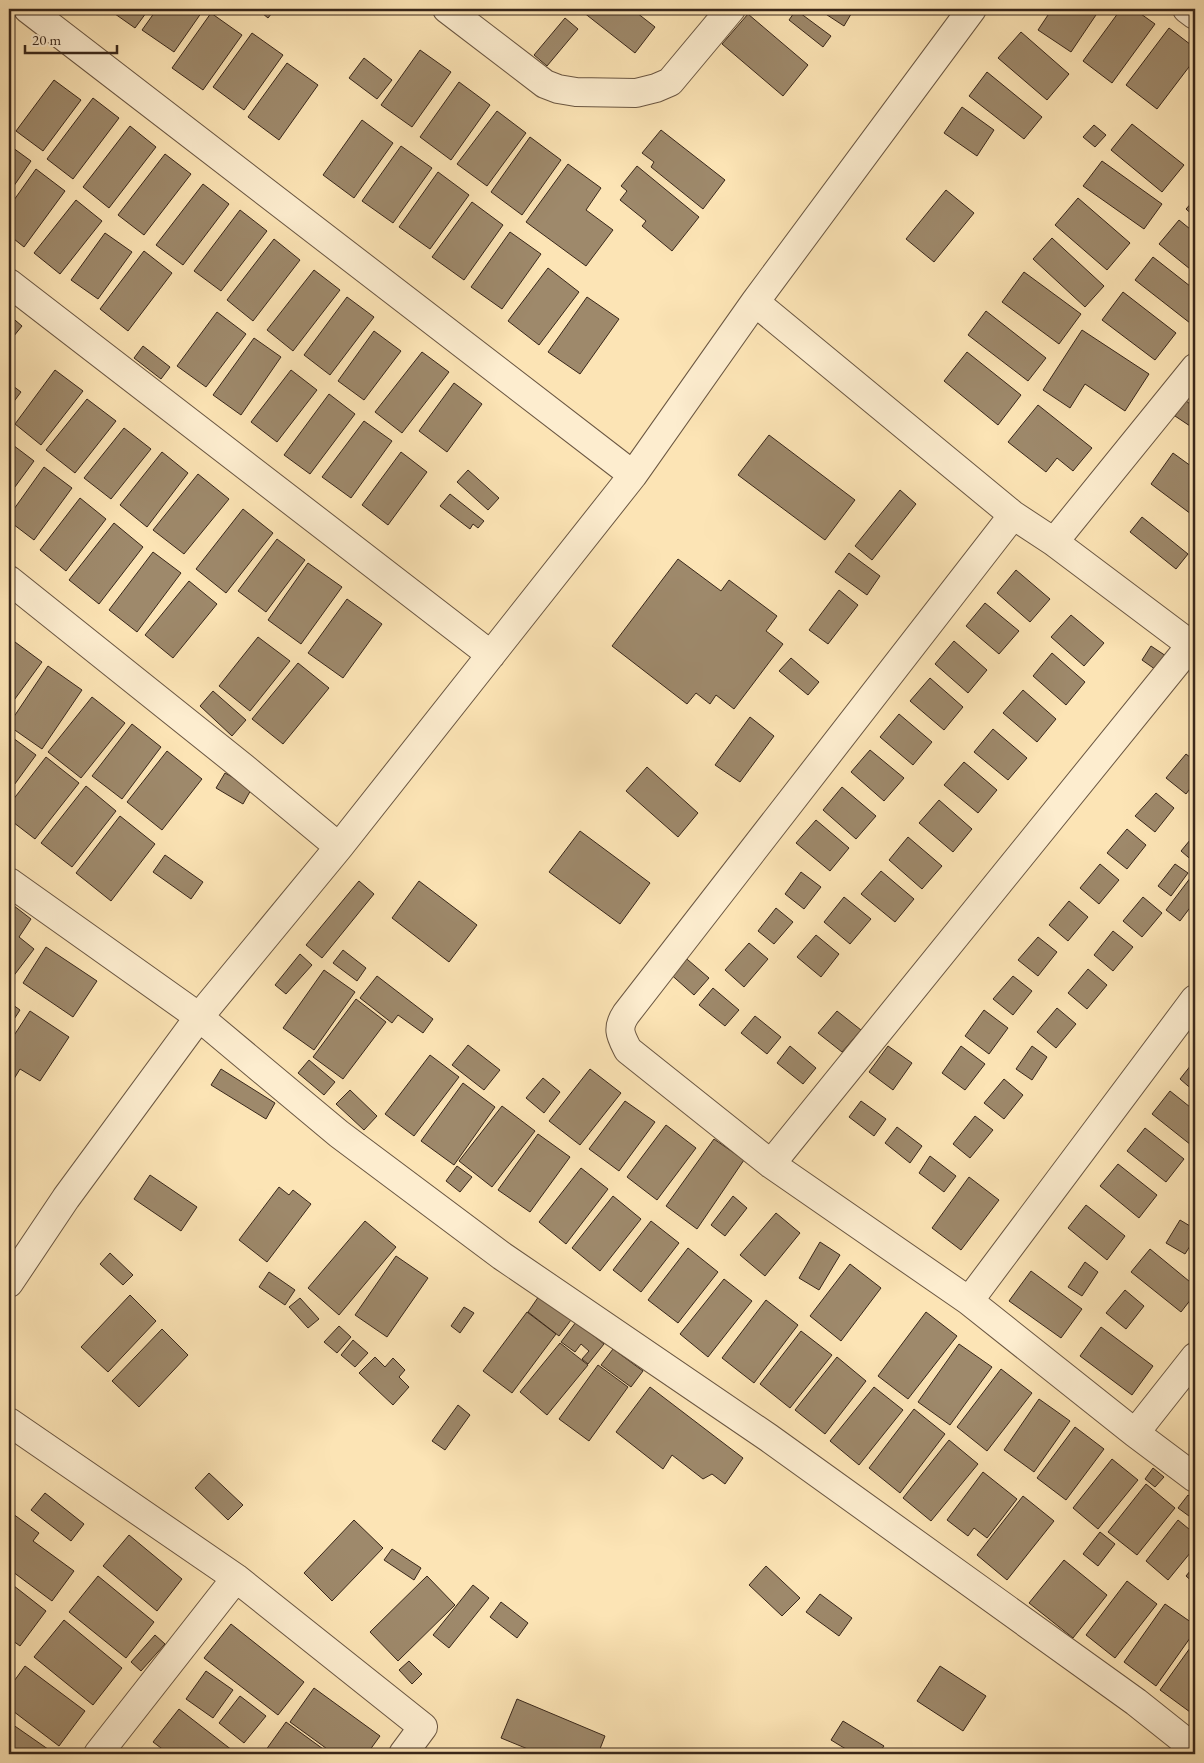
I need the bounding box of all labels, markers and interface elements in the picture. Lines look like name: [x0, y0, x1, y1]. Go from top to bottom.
scale bar: [25, 22, 118, 54]
text: 20 m: [32, 30, 61, 49]

